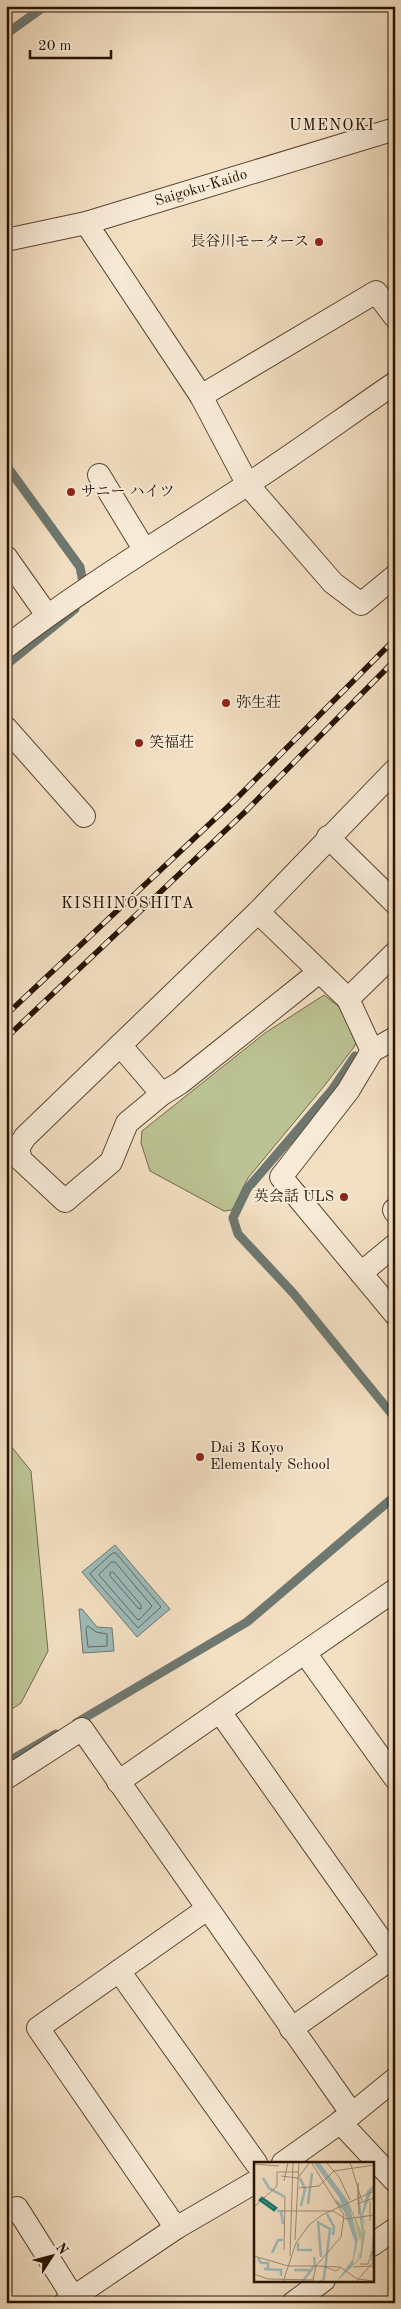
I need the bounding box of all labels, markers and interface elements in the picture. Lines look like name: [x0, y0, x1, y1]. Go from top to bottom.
scale bar: [30, 28, 111, 60]
text: 20 m: [38, 39, 72, 54]
district label: UMENOKI: [289, 118, 375, 134]
street label: Saigoku-Kaido: [153, 167, 249, 209]
place label: 長谷川モータース: [190, 233, 309, 250]
marker: 長谷川モータース: [313, 236, 325, 248]
place label: サニー ハイツ: [81, 484, 175, 500]
marker: サニー ハイツ: [65, 486, 77, 498]
place label: 弥生荘: [236, 694, 281, 711]
marker: 弥生荘: [220, 697, 232, 709]
place label: 笑福荘: [149, 734, 194, 751]
marker: 笑福荘: [133, 737, 145, 749]
district label: KISHINOSHITA: [61, 896, 195, 912]
place label: 英会話 ULS: [254, 1188, 334, 1205]
marker: 英会話 ULS: [338, 1191, 350, 1203]
place label: Dai 3 Koyo Elementaly School: [210, 1441, 330, 1473]
marker: Dai 3 Koyo Elementaly School: [194, 1451, 206, 1463]
inset map: [254, 2162, 374, 2282]
north arrow: [28, 2232, 78, 2282]
text: N: [53, 2241, 71, 2258]

